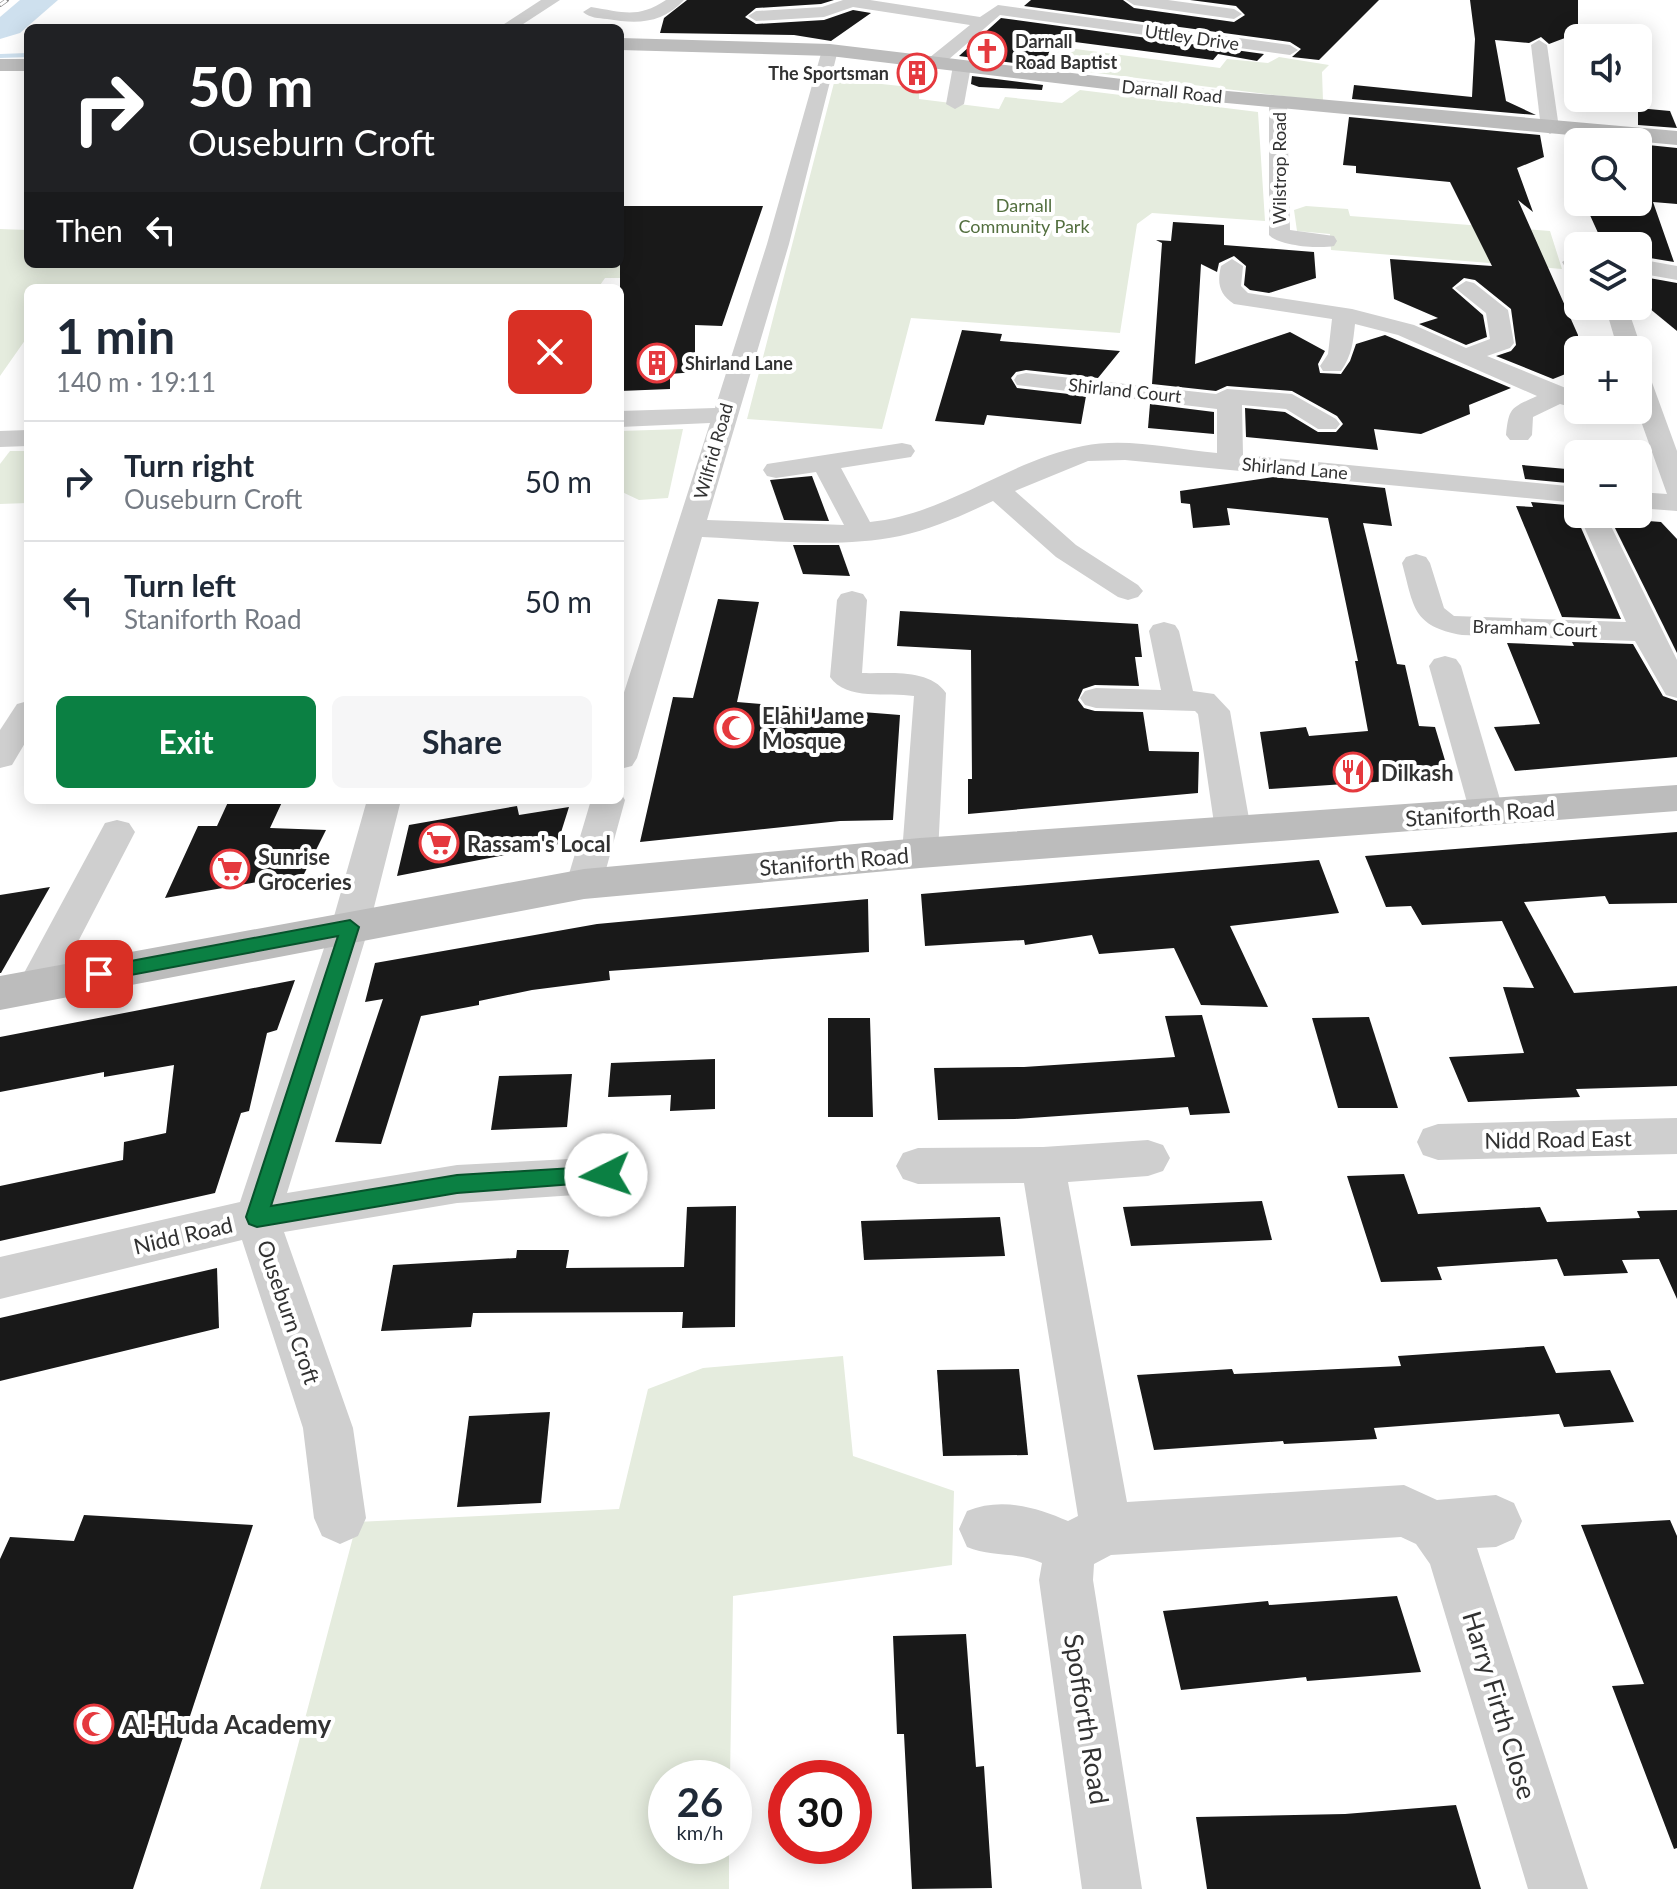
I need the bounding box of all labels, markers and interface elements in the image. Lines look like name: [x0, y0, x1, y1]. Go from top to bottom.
street label: Uttley Drive: [1143, 19, 1241, 55]
map controls: [1564, 24, 1652, 528]
button: sound: [1564, 24, 1652, 112]
church icon: Darnall Road Baptist: [966, 30, 1008, 72]
place label: Darnall Road Baptist: [1015, 30, 1117, 73]
text: 50 m: [188, 52, 313, 119]
building icon: The Sportsman: [896, 52, 938, 94]
icon: right: [56, 56, 160, 160]
place label: The Sportsman: [768, 62, 889, 84]
street label: Darnall Road: [1121, 75, 1223, 107]
street label: Wilstrop Road: [1268, 112, 1290, 224]
text: Ouseburn Croft: [188, 120, 435, 164]
button: search: [1564, 128, 1652, 216]
park label: Darnall Community Park: [958, 194, 1090, 237]
icon: left: [139, 208, 183, 252]
text: Then: [56, 212, 123, 248]
button: layers: [1564, 232, 1652, 320]
text: 1 min: [56, 307, 175, 364]
button: close: [508, 310, 592, 394]
button: +: [1564, 336, 1652, 424]
building icon: Shirland Lane: [636, 342, 678, 384]
place label: Shirland Lane: [685, 352, 793, 374]
text: 140 m · 19:11: [56, 366, 216, 398]
street label: Shirland Court: [1067, 373, 1183, 407]
street label: Wilfrid Road: [689, 400, 737, 502]
button: −: [1564, 440, 1652, 528]
text: Turn right: [124, 447, 254, 483]
street label: Shirland Lane: [1241, 452, 1349, 484]
icon: right: [56, 459, 100, 503]
text: 50 m: [525, 463, 592, 499]
text: Ouseburn Croft: [124, 483, 302, 515]
text: Turn left: [124, 567, 236, 603]
icon: left: [56, 579, 100, 623]
text: 50 m: [525, 583, 592, 619]
text: Staniforth Road: [124, 603, 302, 635]
street label: Bramham Court: [1472, 615, 1598, 641]
button: Exit: [56, 696, 316, 788]
button: Share: [332, 696, 592, 788]
place label: Elahi Jame Mosque: [762, 702, 865, 754]
mosque icon: Elahi Jame Mosque: [713, 707, 755, 749]
restaurant icon: Dilkash: [1332, 751, 1374, 793]
place label: Dilkash: [1381, 759, 1454, 786]
street label: Staniforth Road: [1404, 794, 1556, 832]
supermarket icon: Rassam's Local: [418, 822, 460, 864]
place label: Rassam's Local: [467, 830, 611, 857]
street label: Staniforth Road: [758, 841, 910, 881]
place label: Sunrise Groceries: [258, 843, 352, 895]
supermarket icon: Sunrise Groceries: [209, 848, 251, 890]
pin: [65, 940, 133, 1008]
icon: arrive: [77, 952, 121, 996]
street label: Nidd Road East: [1484, 1124, 1632, 1154]
position arrow: [564, 1133, 648, 1217]
street label: Nidd Road: [131, 1210, 235, 1260]
street label: Ouseburn Croft: [252, 1236, 326, 1388]
street label: Harry Firth Close: [1456, 1607, 1544, 1803]
street label: Spofforth Road: [1058, 1632, 1116, 1806]
mosque icon: Al-Huda Academy: [73, 1703, 115, 1745]
place label: Al-Huda Academy: [121, 1708, 332, 1740]
speed limit sign: 30: [768, 1760, 872, 1864]
text: 26: [677, 1778, 723, 1826]
text: km/h: [677, 1820, 723, 1844]

